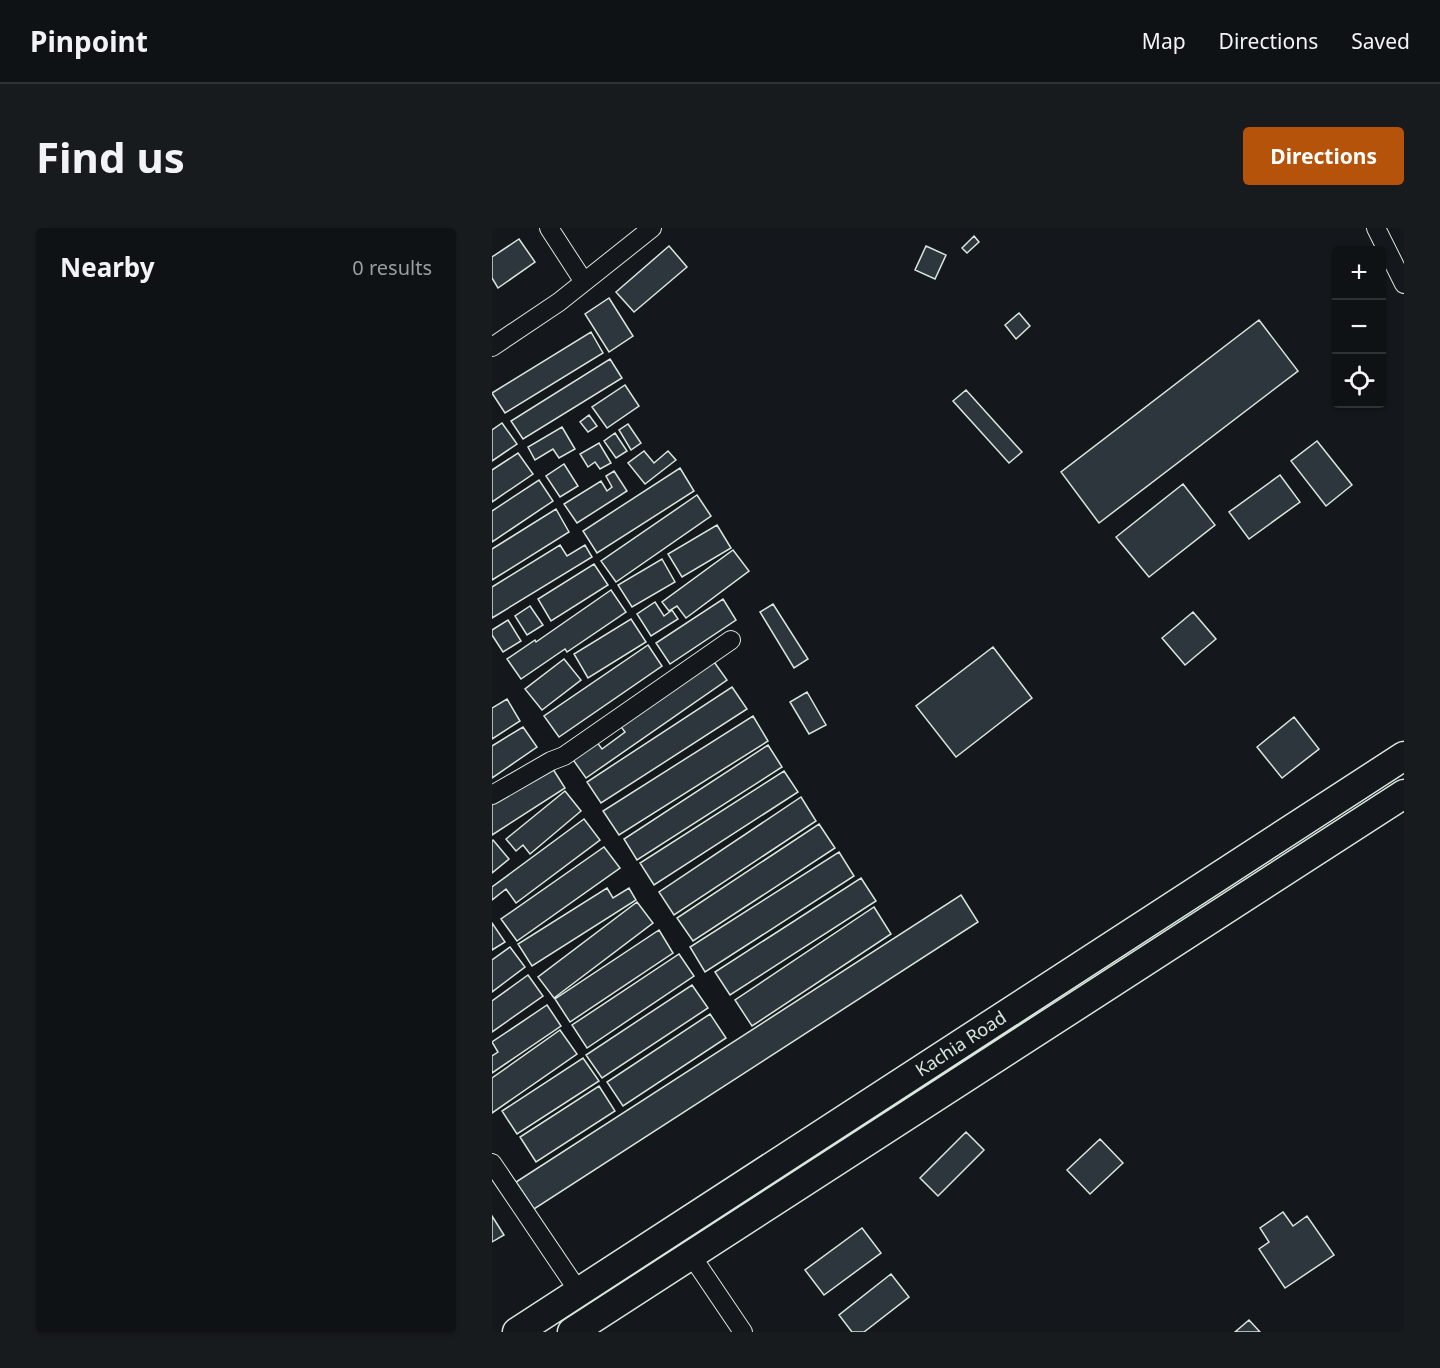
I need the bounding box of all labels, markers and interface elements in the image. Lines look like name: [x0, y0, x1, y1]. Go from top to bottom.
text: Pinpoint: [30, 22, 148, 60]
text: Map: [1142, 27, 1186, 55]
text: Directions: [1219, 27, 1318, 55]
text: Saved: [1351, 27, 1410, 55]
button: Directions: [1243, 127, 1404, 185]
text: Find us: [36, 128, 185, 185]
map controls: [1332, 246, 1386, 408]
button: +: [1332, 246, 1386, 300]
text: Nearby: [60, 249, 155, 285]
text: 0 results: [352, 254, 432, 281]
button: −: [1332, 300, 1386, 354]
button: locate: [1332, 354, 1386, 408]
street label: Kachia Road: [910, 1005, 1010, 1081]

